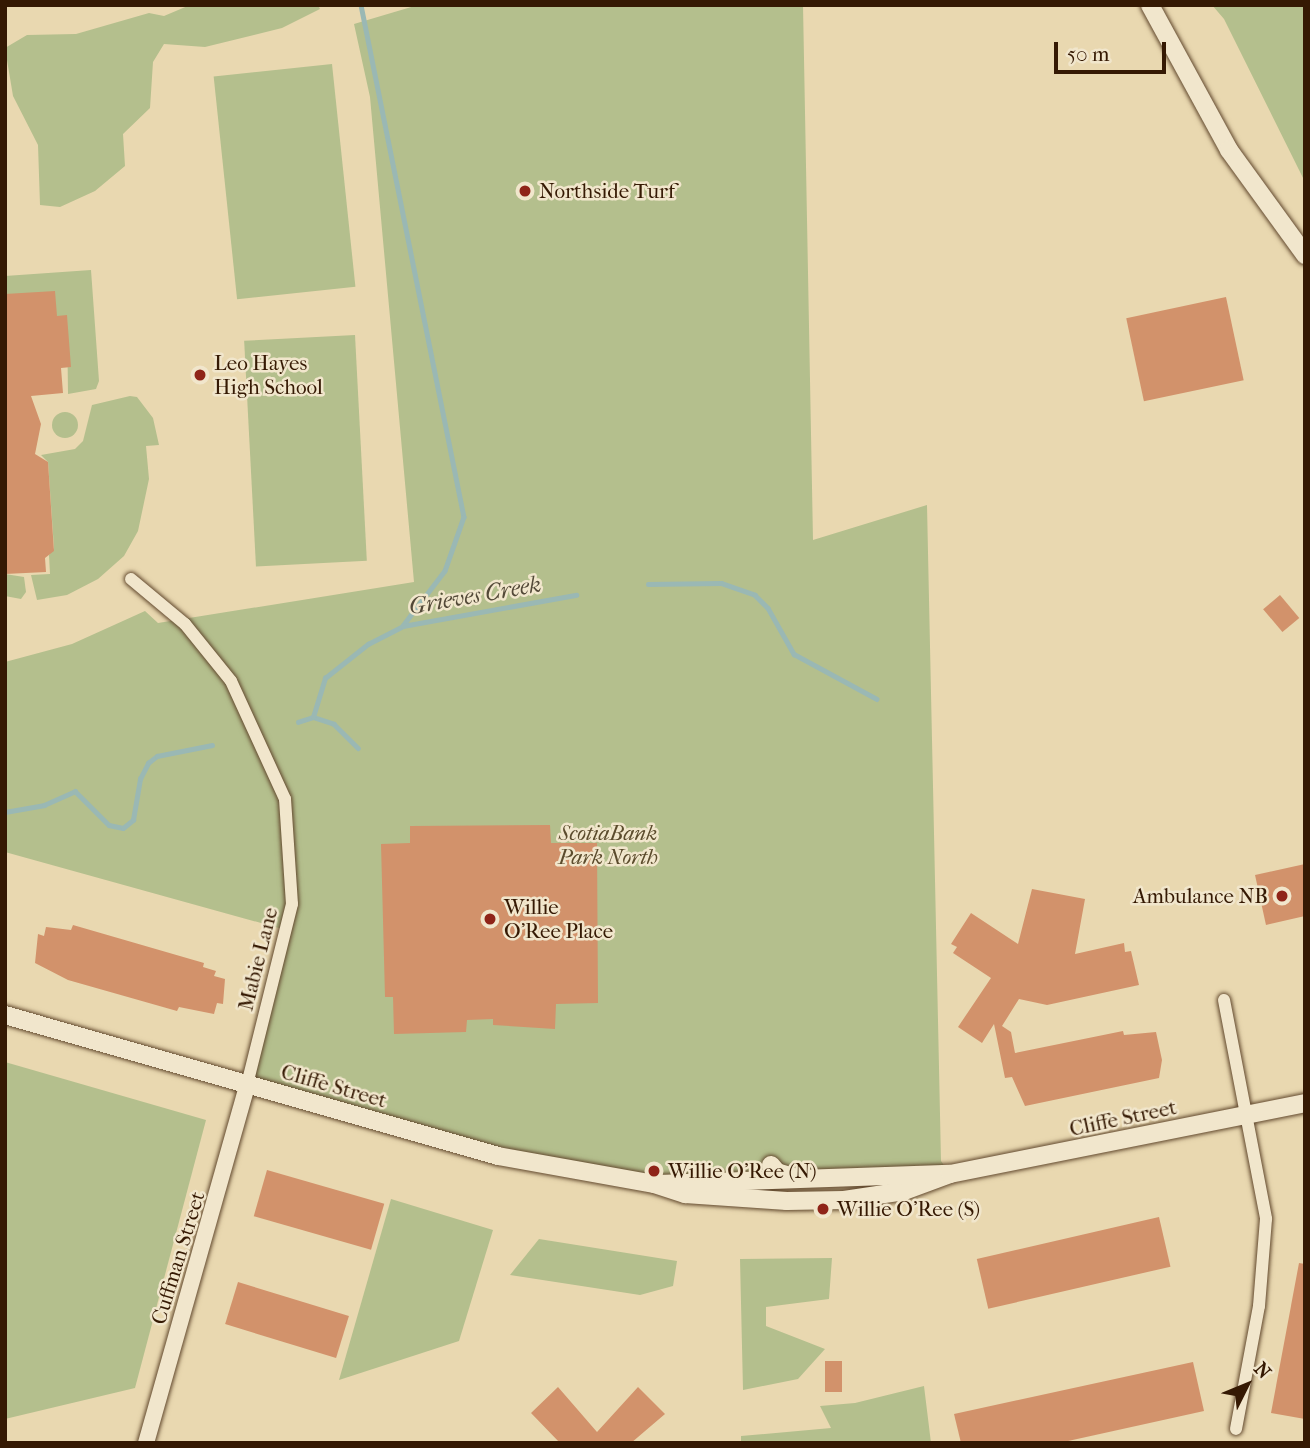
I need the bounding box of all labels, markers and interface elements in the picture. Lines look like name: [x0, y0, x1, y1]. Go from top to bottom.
scale bar: [1058, 28, 1170, 72]
text: 50 m: [1067, 42, 1110, 66]
place label: Northside Turf: [539, 178, 675, 204]
marker: Northside Turf: [517, 183, 533, 199]
place label: Leo Hayes High School: [214, 350, 323, 400]
marker: Leo Hayes High School: [192, 367, 208, 383]
water label: Grieves Creek: [407, 571, 543, 621]
park label: ScotiaBank Park North: [558, 820, 658, 870]
place label: Ambulance NB: [1133, 883, 1268, 909]
marker: Ambulance NB: [1274, 888, 1290, 904]
place label: Willie O'Ree Place: [504, 894, 613, 944]
street label: Mabie Lane: [233, 905, 283, 1013]
marker: Willie O'Ree Place: [482, 911, 498, 927]
street label: Cliffe Street: [278, 1059, 390, 1113]
street label: Cliffe Street: [1067, 1094, 1179, 1142]
place label: Willie O'Ree (N): [668, 1158, 817, 1184]
marker: Willie O'Ree (N): [646, 1163, 662, 1179]
street label: Cuffman Street: [146, 1188, 210, 1328]
place label: Willie O'Ree (S): [837, 1196, 980, 1222]
marker: Willie O'Ree (S): [815, 1201, 831, 1217]
north arrow: [1212, 1350, 1282, 1420]
text: N: [1249, 1358, 1275, 1383]

